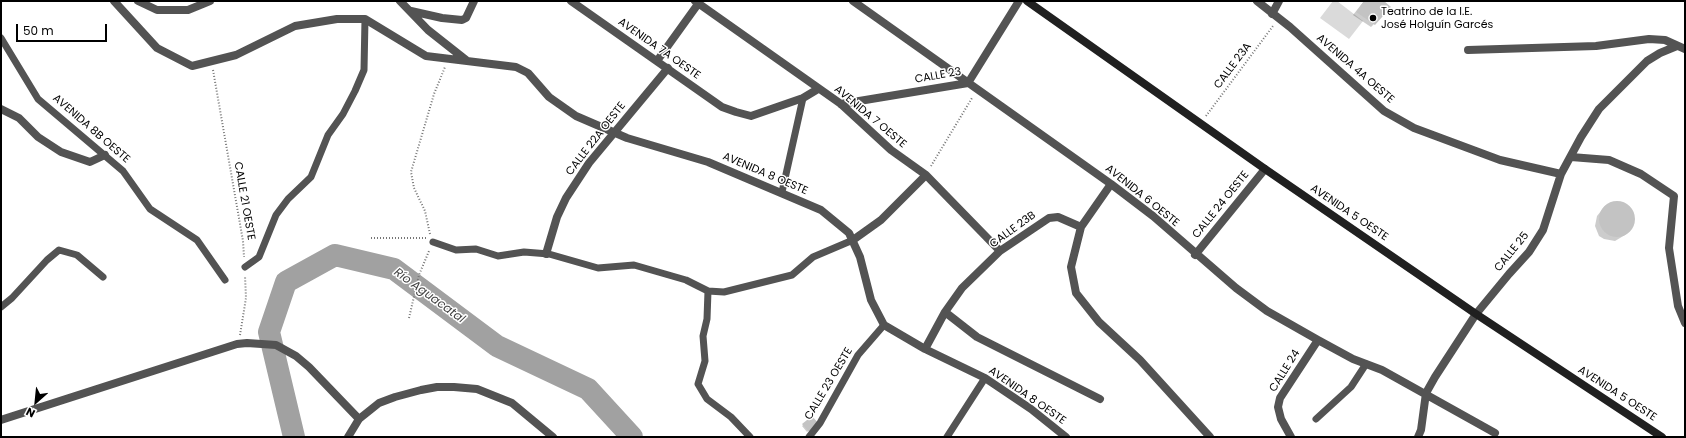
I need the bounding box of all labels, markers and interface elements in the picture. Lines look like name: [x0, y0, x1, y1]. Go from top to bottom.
place label: Teatrino de la I.E. José Holguín Garcés: [1381, 5, 1493, 31]
marker: Teatrino de la I.E. José Holguín Garcés: [1368, 13, 1378, 23]
scale bar: [18, 16, 109, 42]
street label: AVENIDA 7A OESTE: [615, 16, 703, 82]
text: 50 m: [23, 22, 54, 39]
street label: AVENIDA 4A OESTE: [1313, 32, 1397, 106]
street label: CALLE 23A: [1211, 40, 1255, 92]
street label: CALLE 23: [914, 65, 962, 87]
street label: AVENIDA 7 OESTE: [831, 83, 909, 151]
street label: AVENIDA 8B OESTE: [50, 92, 132, 166]
street label: CALLE 22A OESTE: [563, 100, 629, 178]
street label: AVENIDA 8 OESTE: [720, 150, 810, 198]
street label: CALLE 21 OESTE: [231, 161, 257, 241]
street label: AVENIDA 6 OESTE: [1102, 162, 1182, 230]
street label: CALLE 24 OESTE: [1190, 169, 1252, 241]
street label: AVENIDA 5 OESTE: [1307, 182, 1391, 244]
street label: CALLE 23B: [987, 209, 1039, 251]
street label: CALLE 25: [1492, 229, 1532, 275]
water label: Río Aguacatal: [391, 265, 467, 327]
street label: CALLE 23 OESTE: [802, 345, 856, 423]
street label: CALLE 24: [1267, 347, 1303, 395]
street label: AVENIDA 8 OESTE: [986, 364, 1068, 428]
street label: AVENIDA 5 OESTE: [1575, 364, 1659, 424]
north arrow: [16, 382, 56, 422]
text: N: [23, 404, 38, 422]

